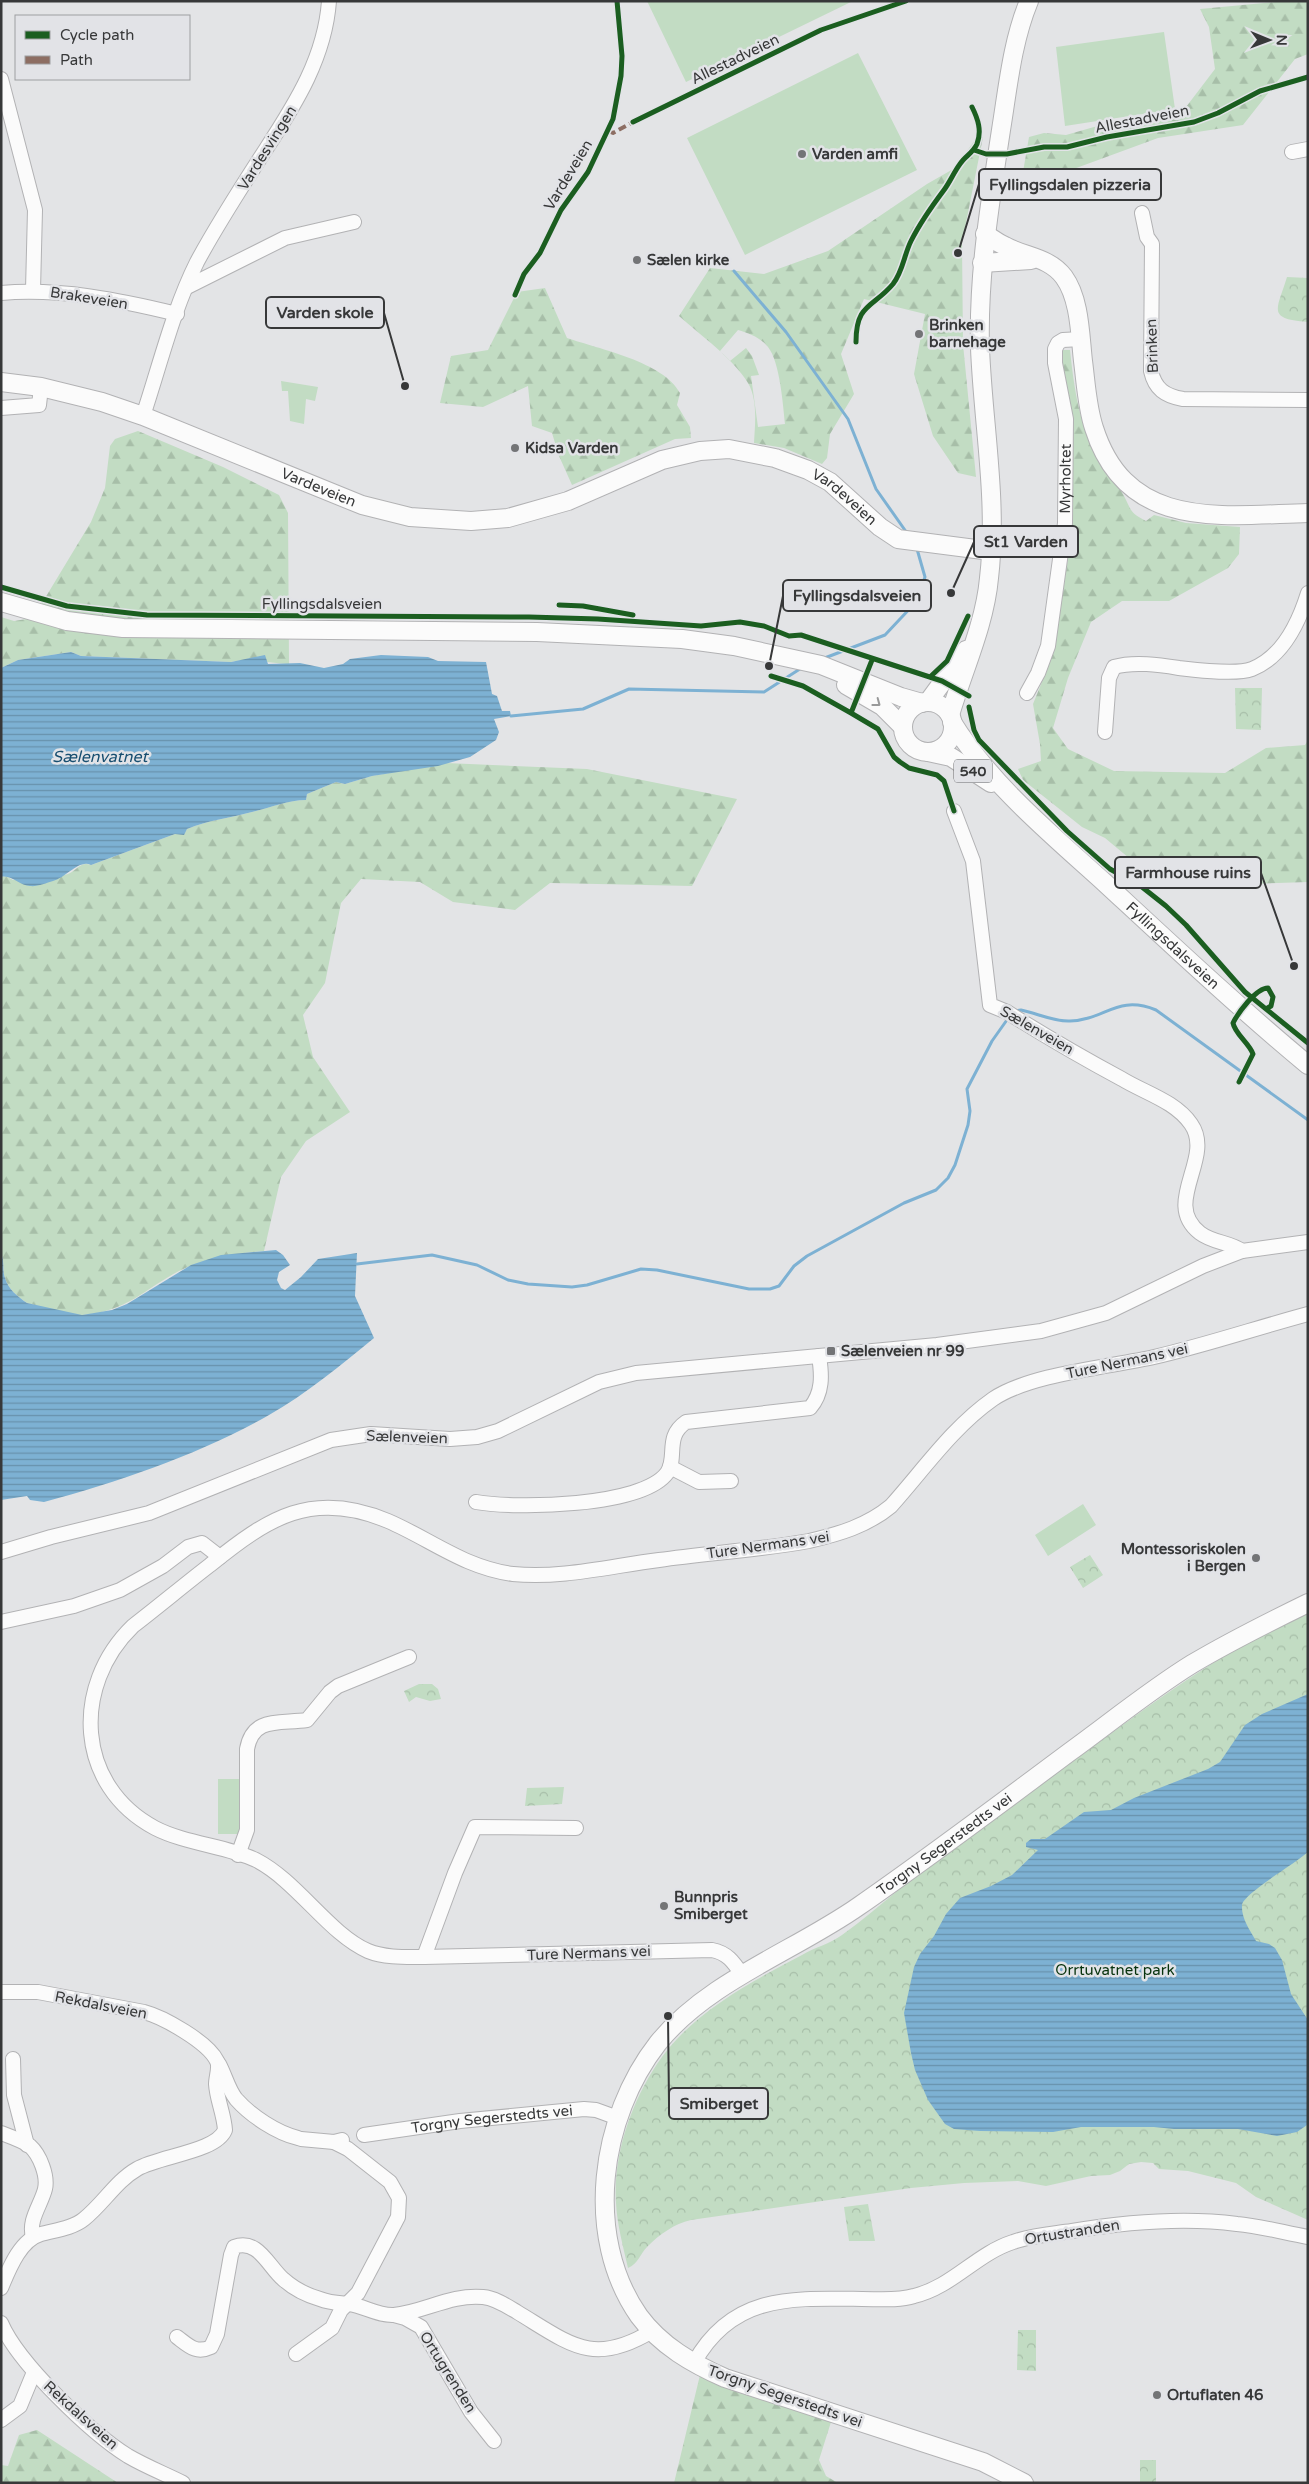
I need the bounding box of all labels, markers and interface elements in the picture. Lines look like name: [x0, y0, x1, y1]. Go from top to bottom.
legend: [15, 15, 190, 80]
north arrow: [1244, 15, 1294, 65]
text: Cycle path: [60, 26, 134, 44]
street label: Allestadveien: [688, 30, 782, 88]
text: N: [1273, 34, 1290, 46]
text: Path: [60, 51, 93, 69]
street label: Allestadveien: [1093, 101, 1191, 137]
street label: Vardesvingen: [234, 102, 300, 194]
street label: Vardeveien: [540, 136, 596, 214]
place label: Varden amfi: [812, 145, 898, 163]
marker: Varden amfi: [796, 148, 808, 160]
callout: Fyllingsdalen pizzeria: [979, 169, 1161, 200]
text: Fyllingsdalen pizzeria: [989, 175, 1151, 195]
place label: Sælen kirke: [647, 251, 730, 269]
marker: Sælen kirke: [631, 254, 643, 266]
street label: Brakeveien: [49, 283, 129, 313]
callout: Varden skole: [266, 297, 384, 328]
text: Varden skole: [276, 303, 374, 323]
place label: Brinken barnehage: [929, 316, 1006, 352]
street label: Brinken: [1142, 318, 1162, 374]
marker: Brinken barnehage: [913, 328, 925, 340]
place label: Kidsa Varden: [525, 439, 618, 457]
marker: Kidsa Varden: [509, 442, 521, 454]
street label: Myrholtet: [1056, 443, 1075, 514]
street label: Vardeveien: [279, 464, 359, 511]
street label: Vardeveien: [809, 465, 881, 529]
callout: St1 Varden: [974, 526, 1078, 557]
text: St1 Varden: [984, 532, 1068, 552]
callout: Fyllingsdalsveien: [783, 580, 931, 611]
text: Fyllingsdalsveien: [793, 586, 921, 606]
street label: Fyllingsdalsveien: [262, 595, 382, 613]
one-way arrow: [871, 697, 881, 706]
water label: Sælenvatnet: [52, 747, 150, 767]
road number: 540: [954, 759, 992, 782]
callout: Farmhouse ruins: [1115, 857, 1261, 888]
text: Farmhouse ruins: [1125, 863, 1251, 883]
street label: Fyllingsdalsveien: [1122, 898, 1223, 993]
street label: Sælenveien: [997, 1002, 1077, 1058]
street label: Ture Nermans vei: [1065, 1339, 1189, 1383]
place label: Sælenveien nr 99: [841, 1342, 964, 1360]
marker: Sælenveien nr 99: [825, 1345, 837, 1357]
street label: Sælenveien: [366, 1427, 448, 1447]
street label: Ture Nermans vei: [705, 1527, 831, 1563]
place label: Montessoriskolen i Bergen: [1121, 1540, 1246, 1576]
marker: Montessoriskolen i Bergen: [1250, 1552, 1262, 1564]
street label: Torgny Segerstedts vei: [873, 1789, 1015, 1900]
place label: Bunnpris Smiberget: [674, 1888, 748, 1924]
marker: Bunnpris Smiberget: [658, 1900, 670, 1912]
street label: Ture Nermans vei: [527, 1942, 651, 1964]
park label: Orrtuvatnet park: [1055, 1961, 1175, 1979]
street label: Rekdalsveien: [53, 1987, 149, 2023]
callout: Smiberget: [669, 2088, 768, 2119]
text: Smiberget: [680, 2094, 759, 2114]
street label: Torgny Segerstedts vei: [410, 2101, 574, 2137]
street label: Ortustranden: [1023, 2216, 1121, 2248]
street label: Ortugrenden: [416, 2328, 480, 2416]
street label: Torgny Segerstedts vei: [705, 2361, 865, 2431]
street label: Rekdalsveien: [40, 2377, 122, 2453]
place label: Ortuflaten 46: [1167, 2386, 1263, 2404]
marker: Ortuflaten 46: [1151, 2389, 1163, 2401]

